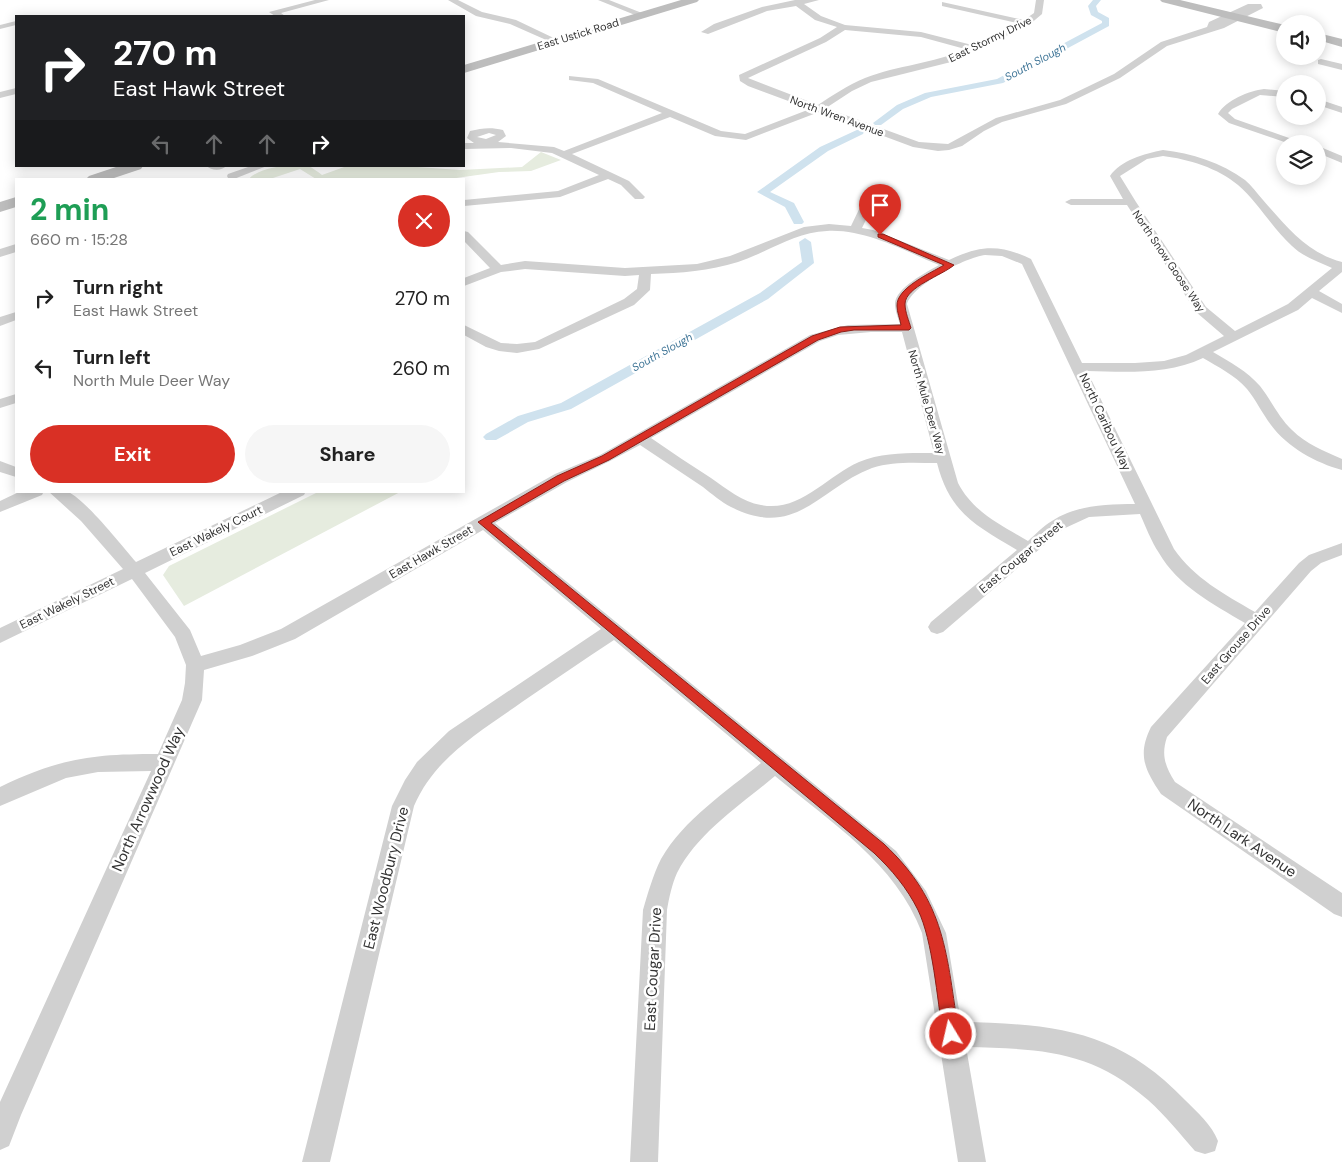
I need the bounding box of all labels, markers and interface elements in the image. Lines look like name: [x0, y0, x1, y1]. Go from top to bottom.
street label: East Stormy Drive: [946, 13, 1034, 65]
street label: East Ustick Road: [536, 15, 621, 53]
map controls: [1276, 15, 1326, 185]
button: sound: [1276, 15, 1326, 65]
text: 270 m: [113, 30, 217, 76]
icon: right: [30, 35, 95, 100]
water label: South Slough: [1002, 40, 1068, 84]
text: East Hawk Street: [113, 74, 285, 103]
button: search: [1276, 75, 1326, 125]
street label: North Wren Avenue: [788, 93, 886, 139]
icon: left: [147, 130, 175, 158]
icon: ahead: [200, 130, 228, 158]
icon: ahead: [253, 130, 281, 158]
icon: right: [306, 130, 334, 158]
button: layers: [1276, 135, 1326, 185]
pin: [859, 184, 901, 235]
text: 2 min: [30, 190, 109, 229]
icon: arrive: [866, 191, 894, 219]
button: close: [398, 195, 450, 247]
street label: North Snow Goose Way: [1130, 207, 1208, 315]
text: 660 m · 15:28: [30, 229, 128, 250]
text: Turn right: [73, 275, 163, 300]
icon: right: [30, 284, 58, 312]
text: 270 m: [395, 286, 450, 311]
text: East Hawk Street: [73, 300, 198, 321]
water label: South Slough: [629, 330, 695, 374]
text: Turn left: [73, 345, 151, 370]
street label: North Mule Deer Way: [905, 348, 949, 456]
icon: left: [30, 354, 58, 382]
text: 260 m: [392, 356, 450, 381]
text: North Mule Deer Way: [73, 370, 230, 391]
street label: North Caribou Way: [1075, 371, 1135, 474]
button: Exit: [30, 425, 235, 483]
button: Share: [245, 425, 450, 483]
street label: East Wakely Court: [167, 501, 265, 560]
street label: East Cougar Street: [976, 517, 1066, 597]
street label: East Hawk Street: [386, 521, 476, 582]
street label: East Wakely Street: [17, 573, 117, 633]
street label: East Grouse Drive: [1198, 602, 1275, 688]
street label: North Arrowwood Way: [107, 723, 189, 875]
street label: North Lark Avenue: [1184, 794, 1300, 882]
street label: East Woodbury Drive: [359, 805, 413, 951]
street label: East Cougar Drive: [640, 907, 666, 1031]
position arrow: [924, 1007, 976, 1059]

